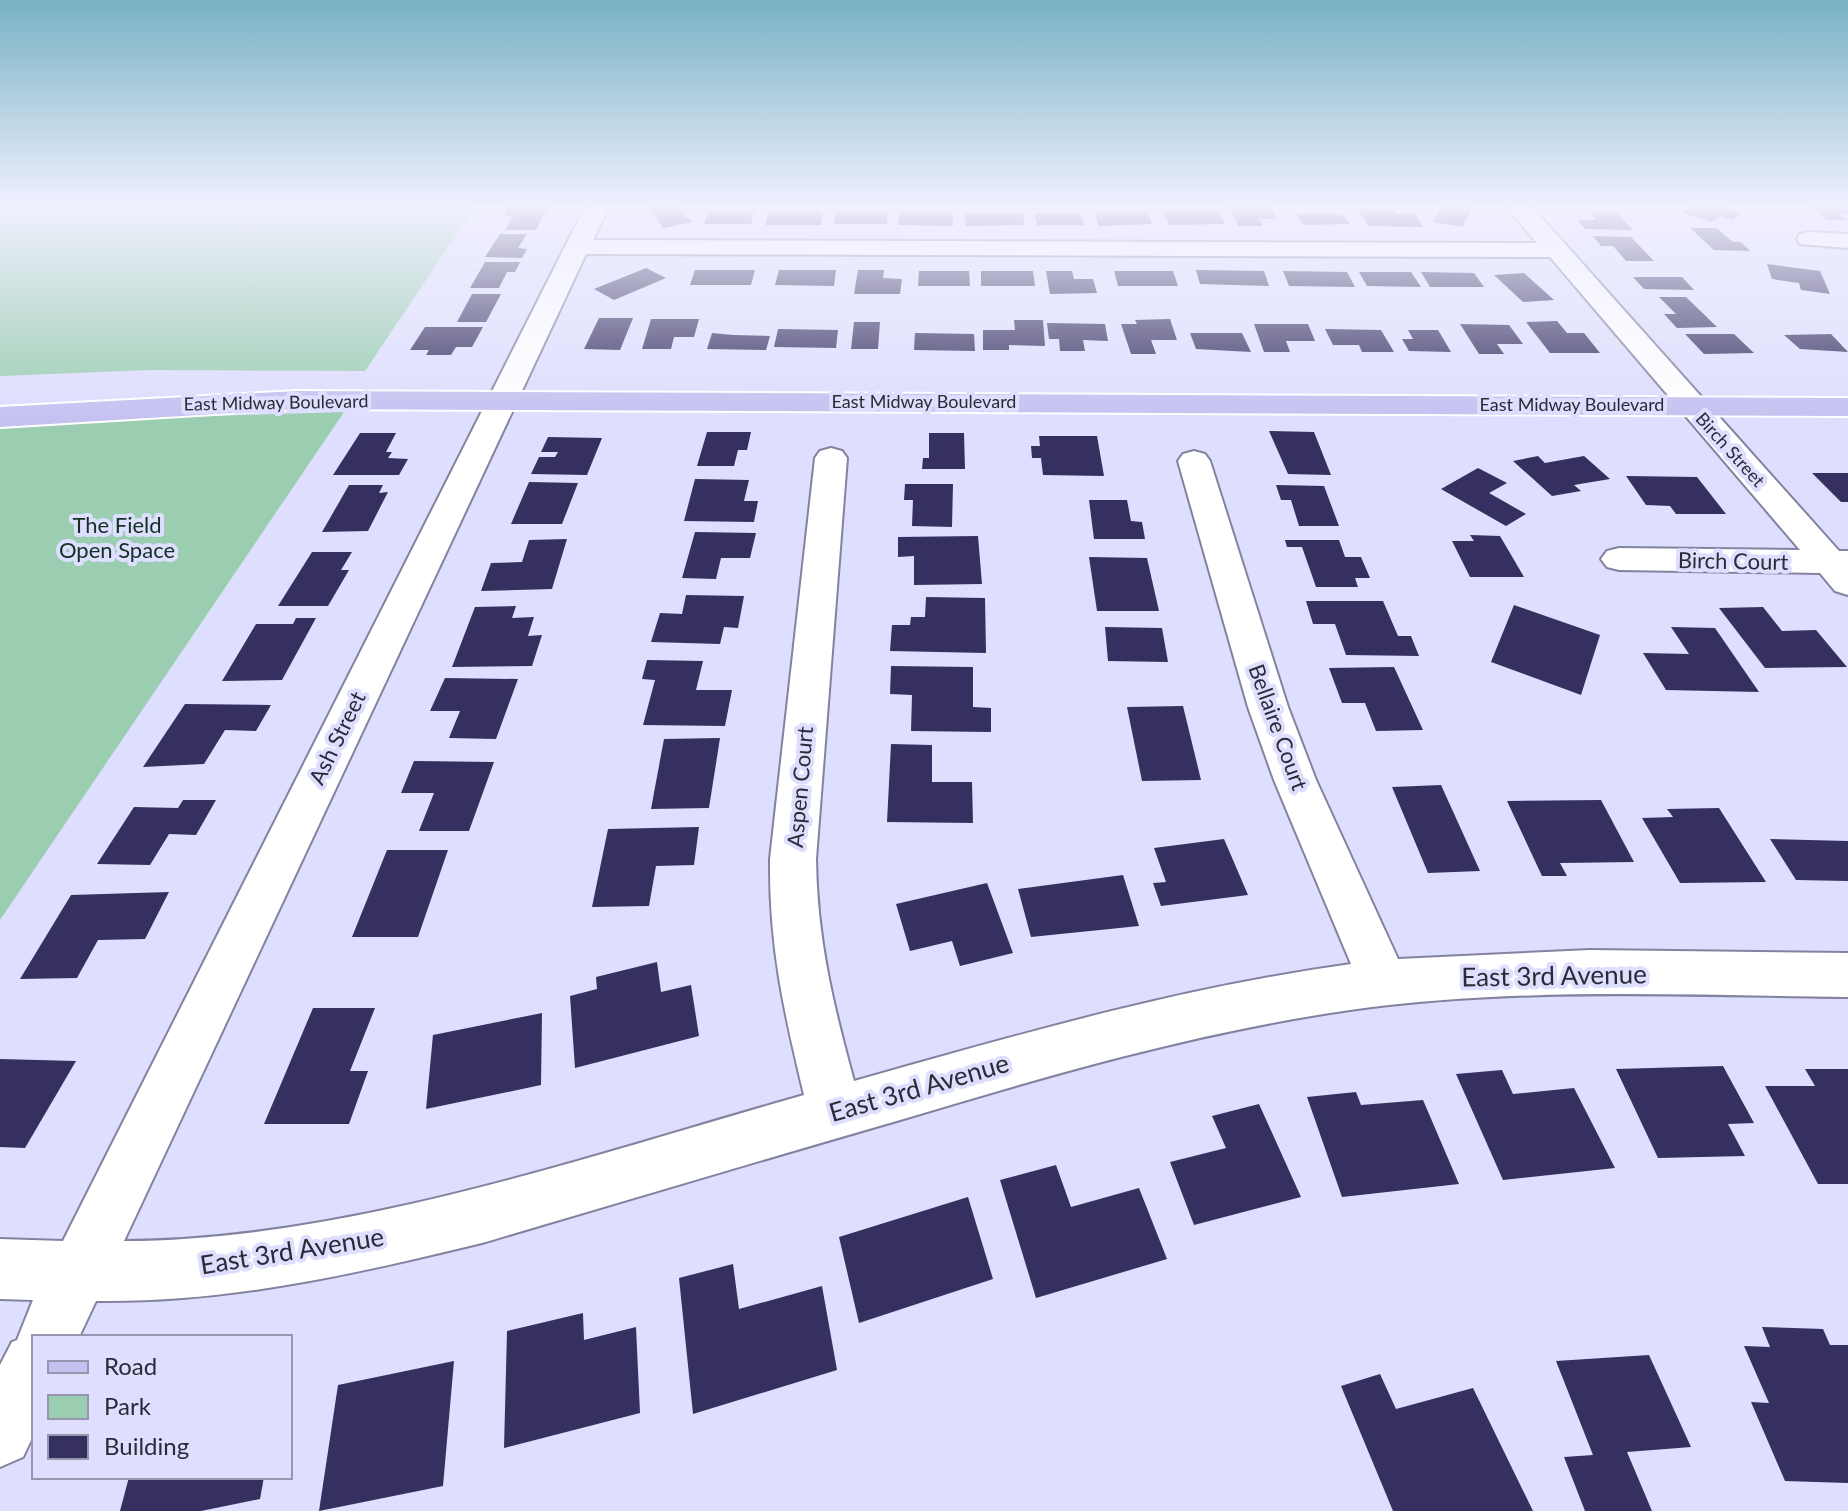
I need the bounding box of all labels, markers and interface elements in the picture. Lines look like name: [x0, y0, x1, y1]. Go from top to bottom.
street label: East Midway Boulevard: [183, 389, 369, 415]
street label: East Midway Boulevard: [832, 390, 1016, 412]
street label: East Midway Boulevard: [1480, 393, 1664, 415]
street label: Birch Street: [1692, 408, 1770, 492]
park label: The Field Open Space: [59, 511, 175, 563]
street label: Birch Court: [1678, 546, 1789, 575]
street label: Bellaire Court: [1243, 660, 1314, 794]
street label: Ash Street: [302, 687, 371, 789]
street label: Aspen Court: [781, 725, 818, 849]
street label: East 3rd Avenue: [1461, 957, 1647, 993]
street label: East 3rd Avenue: [825, 1046, 1012, 1128]
street label: East 3rd Avenue: [198, 1220, 386, 1280]
legend: [32, 1335, 292, 1479]
text: Road: [104, 1351, 157, 1380]
text: Park: [104, 1391, 152, 1420]
text: Building: [104, 1431, 189, 1460]

